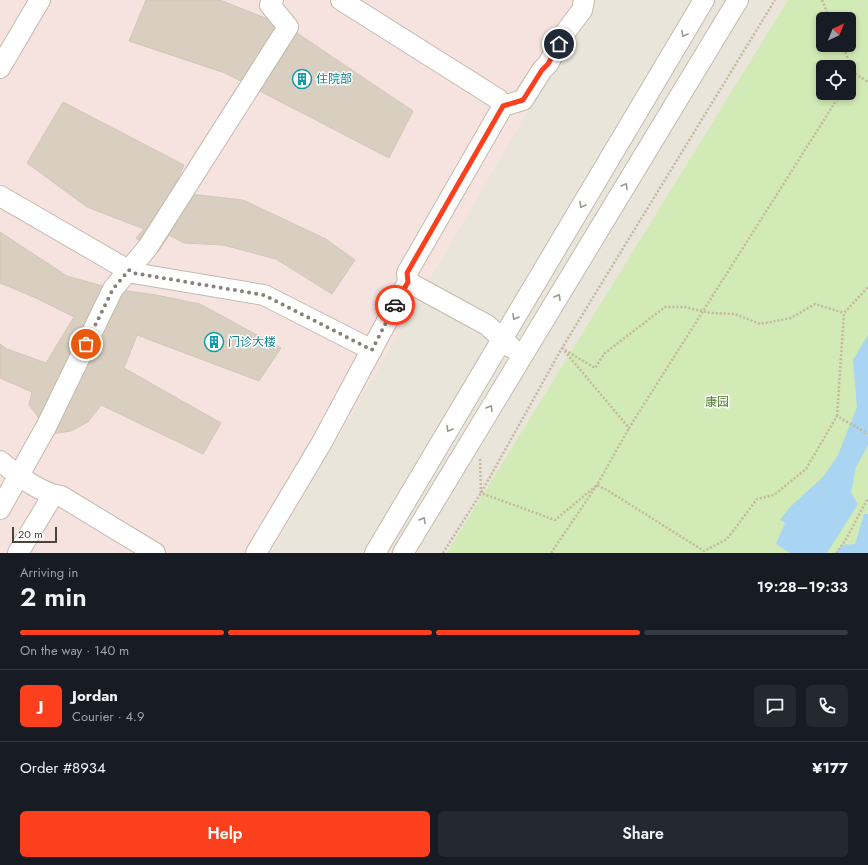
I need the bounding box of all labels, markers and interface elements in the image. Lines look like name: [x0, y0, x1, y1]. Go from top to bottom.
north arrow: [816, 12, 856, 52]
map controls: [816, 12, 856, 100]
pin: [542, 27, 576, 61]
one-way arrow: [681, 30, 689, 37]
icon: home: [548, 33, 570, 55]
button: locate: [816, 60, 856, 100]
building icon: 住院部: [291, 68, 313, 90]
place label: 住院部: [316, 70, 352, 88]
one-way arrow: [620, 183, 628, 190]
one-way arrow: [579, 201, 586, 208]
courier: [375, 285, 415, 325]
icon: car: [384, 294, 406, 316]
one-way arrow: [553, 294, 560, 301]
one-way arrow: [513, 313, 520, 320]
pin: [69, 327, 103, 361]
building icon: 门诊大楼: [203, 331, 225, 353]
icon: bag: [75, 333, 97, 355]
place label: 门诊大楼: [228, 333, 276, 351]
park label: 康园: [705, 393, 729, 411]
one-way arrow: [486, 405, 493, 412]
one-way arrow: [446, 425, 454, 432]
one-way arrow: [418, 517, 426, 524]
scale bar: [12, 525, 57, 544]
text: 20 m: [18, 526, 43, 542]
text: Arriving in: [20, 563, 78, 582]
text: 19:28–19:33: [757, 576, 848, 598]
text: 2 min: [20, 578, 87, 616]
text: On the way · 140 m: [20, 641, 129, 660]
text: Jordan: [72, 685, 118, 707]
button: chat: [754, 685, 796, 727]
button: phone: [806, 685, 848, 727]
text: J: [39, 695, 43, 717]
text: Courier · 4.9: [72, 707, 145, 726]
text: Order #8934: [20, 757, 106, 779]
text: ¥177: [812, 757, 848, 779]
button: Help: [20, 811, 430, 857]
button: Share: [438, 811, 848, 857]

